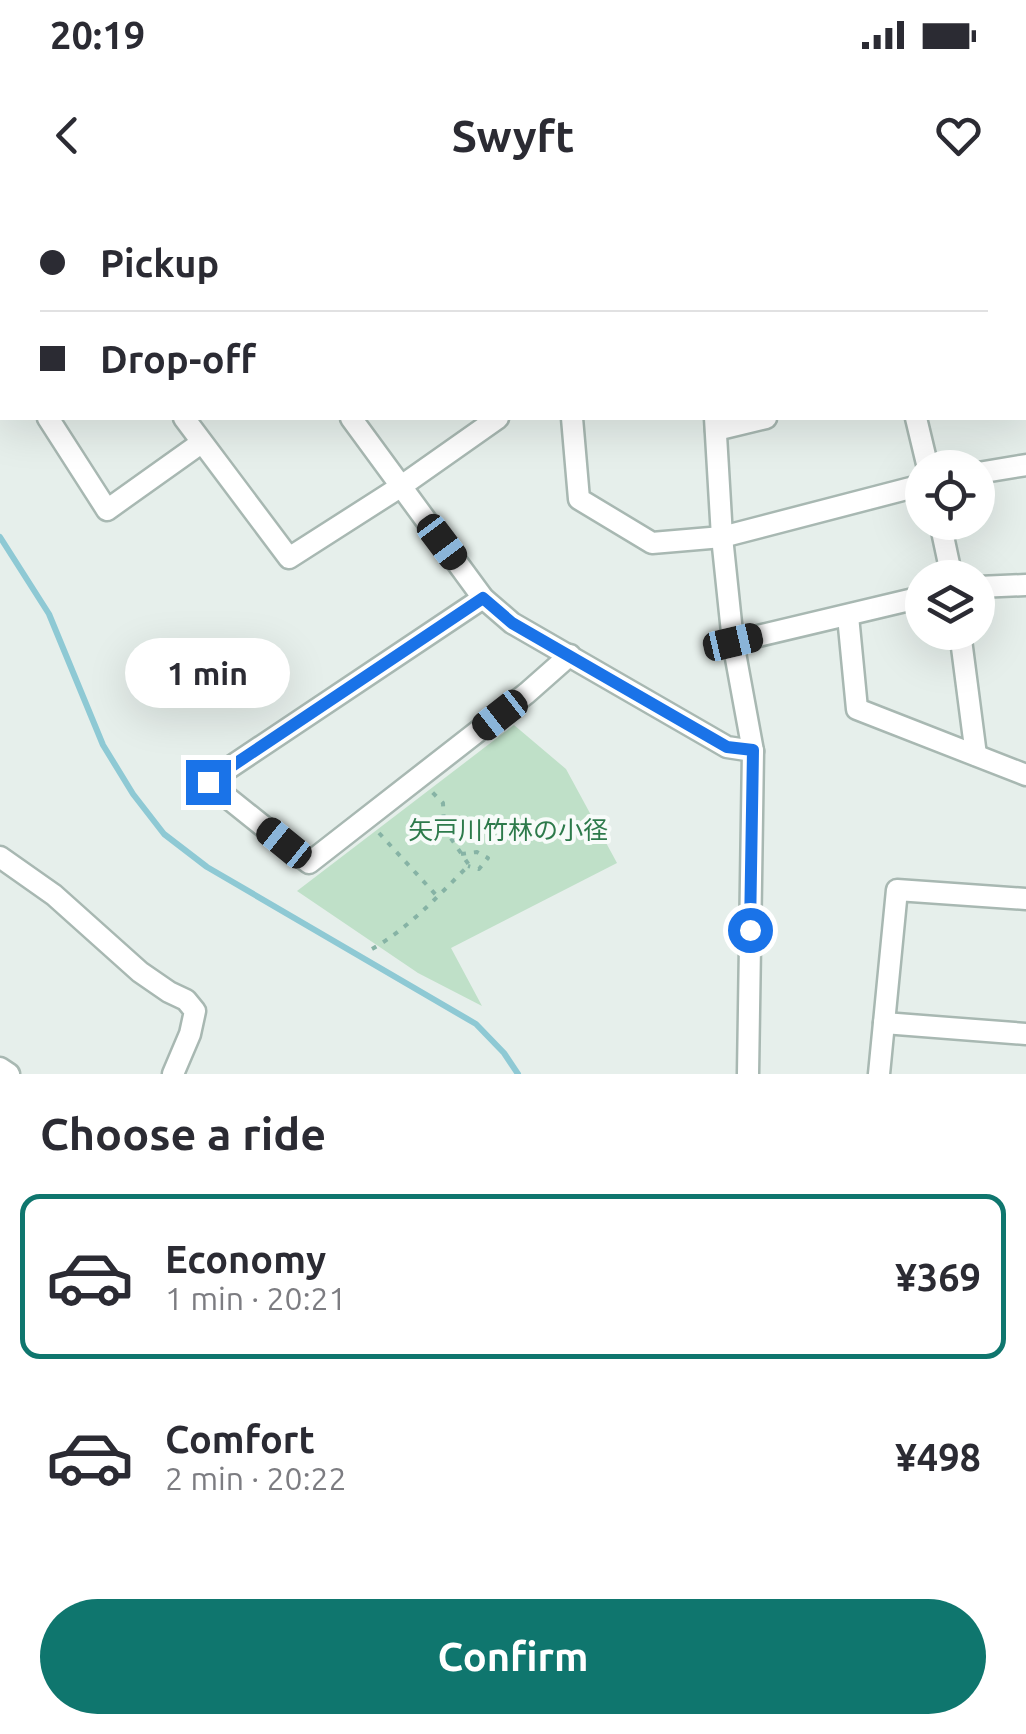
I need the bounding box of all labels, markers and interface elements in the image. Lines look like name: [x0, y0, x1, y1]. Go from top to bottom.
text: 20:19: [50, 14, 145, 56]
icon: back: [40, 108, 95, 163]
icon: heart: [931, 108, 986, 163]
text: Swyft: [451, 110, 575, 161]
text: Pickup: [100, 242, 219, 284]
text: Drop-off: [100, 338, 256, 380]
map controls: [905, 450, 995, 650]
button: locate: [905, 450, 995, 540]
car: [412, 509, 472, 575]
button: layers: [905, 560, 995, 650]
car: [700, 621, 766, 663]
callout: 1 min: [126, 637, 290, 707]
text: 1 min: [167, 655, 248, 691]
car: [467, 685, 533, 745]
route end: [186, 760, 231, 805]
car: [251, 812, 317, 874]
park label: 矢戸川竹林の小径: [408, 816, 608, 844]
route start: [728, 908, 773, 953]
text: Choose a ride: [40, 1108, 326, 1159]
icon: car: [45, 1232, 135, 1322]
text: Economy: [165, 1238, 326, 1280]
text: ¥369: [895, 1256, 981, 1298]
text: 1 min · 20:21: [165, 1280, 347, 1316]
icon: car: [45, 1412, 135, 1502]
text: Comfort: [165, 1418, 315, 1460]
text: ¥498: [895, 1436, 981, 1478]
text: 2 min · 20:22: [165, 1460, 347, 1496]
button: Confirm: [40, 1599, 986, 1714]

